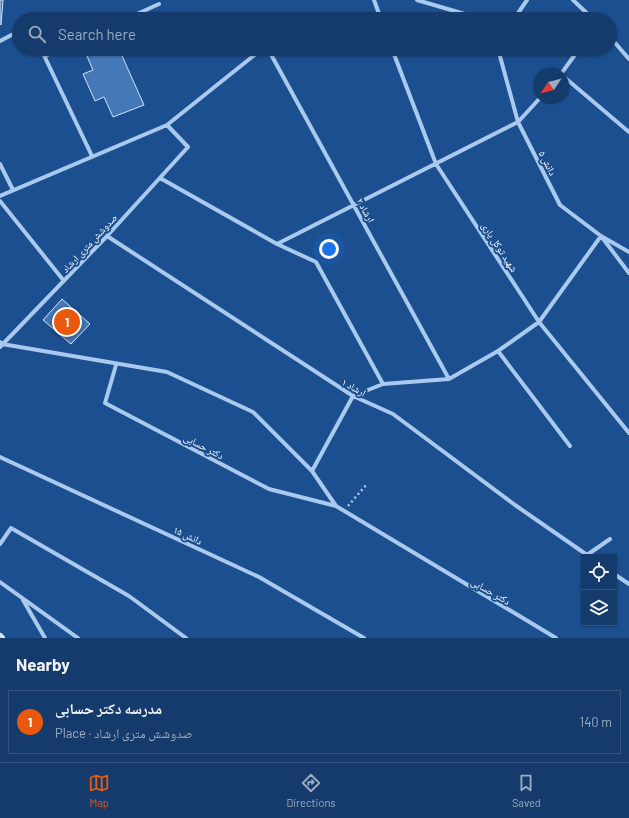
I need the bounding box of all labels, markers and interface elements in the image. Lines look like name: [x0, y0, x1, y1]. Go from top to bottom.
search box: [12, 12, 617, 56]
icon: search: [26, 23, 48, 45]
text: Search here: [58, 25, 136, 43]
north arrow: [533, 68, 569, 104]
street label: دانش ۵: [536, 149, 559, 178]
street label: ارشاد ۲: [354, 196, 378, 224]
street label: صدوشش متری ارشاد: [59, 211, 120, 276]
street label: شهید توکل یاری: [479, 220, 521, 275]
your location: [319, 239, 339, 259]
pin: 1: [54, 307, 80, 337]
street label: ارشاد ۱: [340, 375, 368, 399]
street label: دکتر حسابی: [182, 431, 226, 462]
street label: دانش ۱۵: [171, 523, 204, 548]
map controls: [581, 554, 617, 626]
button: locate: [581, 554, 617, 590]
street label: دکتر حسابی: [469, 575, 513, 608]
button: layers: [581, 590, 617, 626]
text: Nearby: [16, 654, 70, 674]
text: مدرسه دکتر حسابی: [55, 699, 162, 717]
text: 1: [28, 714, 32, 730]
text: 140 m: [580, 714, 612, 730]
text: Place · صدوشش متری ارشاد: [55, 725, 193, 741]
tab: Map: [88, 772, 110, 809]
tab: Directions: [286, 772, 336, 809]
tab: Saved: [512, 772, 541, 809]

